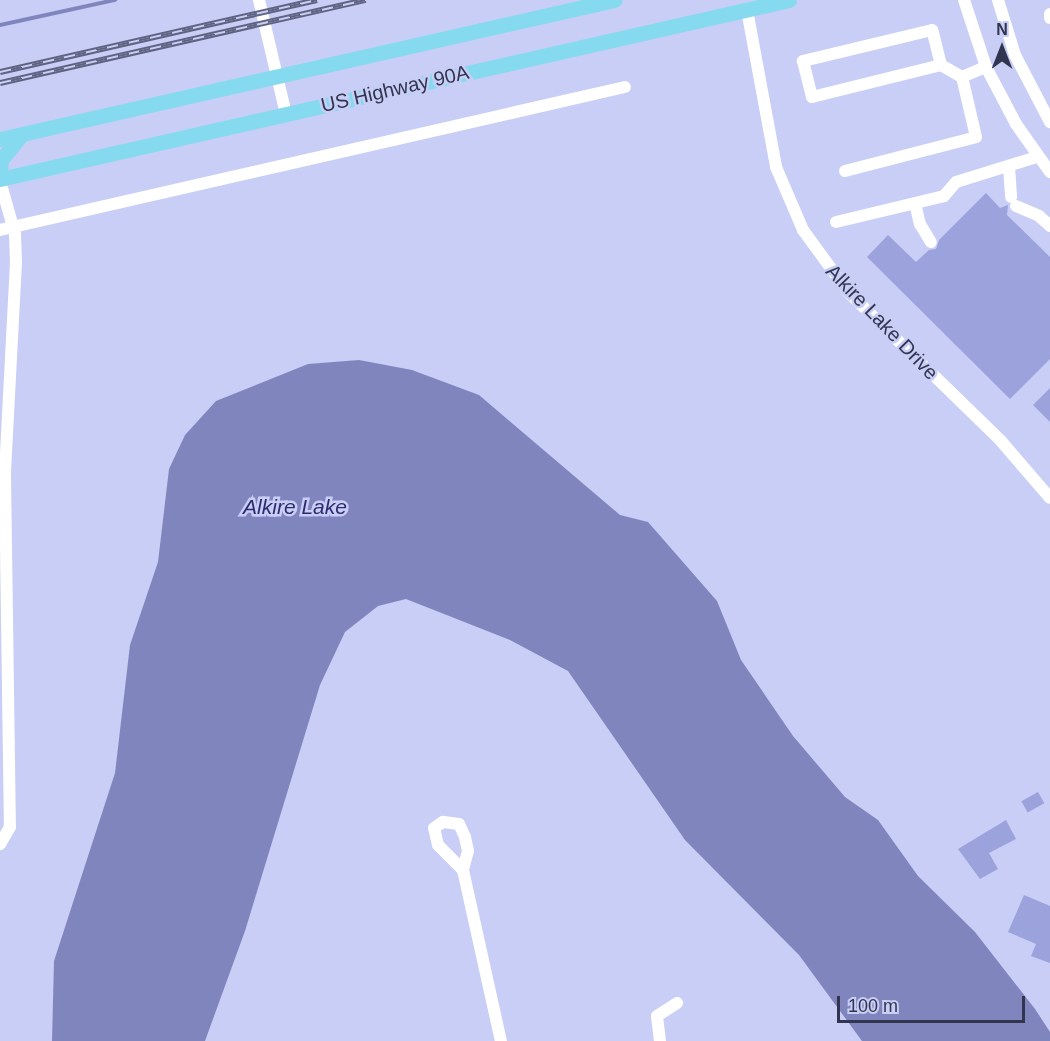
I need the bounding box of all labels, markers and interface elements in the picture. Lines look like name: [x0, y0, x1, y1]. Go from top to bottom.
north arrow: [972, 18, 1032, 78]
text: N: [996, 21, 1008, 38]
street label: US Highway 90A: [319, 60, 471, 118]
street label: Alkire Lake Drive: [821, 259, 943, 385]
water label: Alkire Lake: [243, 494, 347, 520]
scale bar: [840, 984, 1028, 1022]
text: 100 m: [848, 996, 898, 1016]

